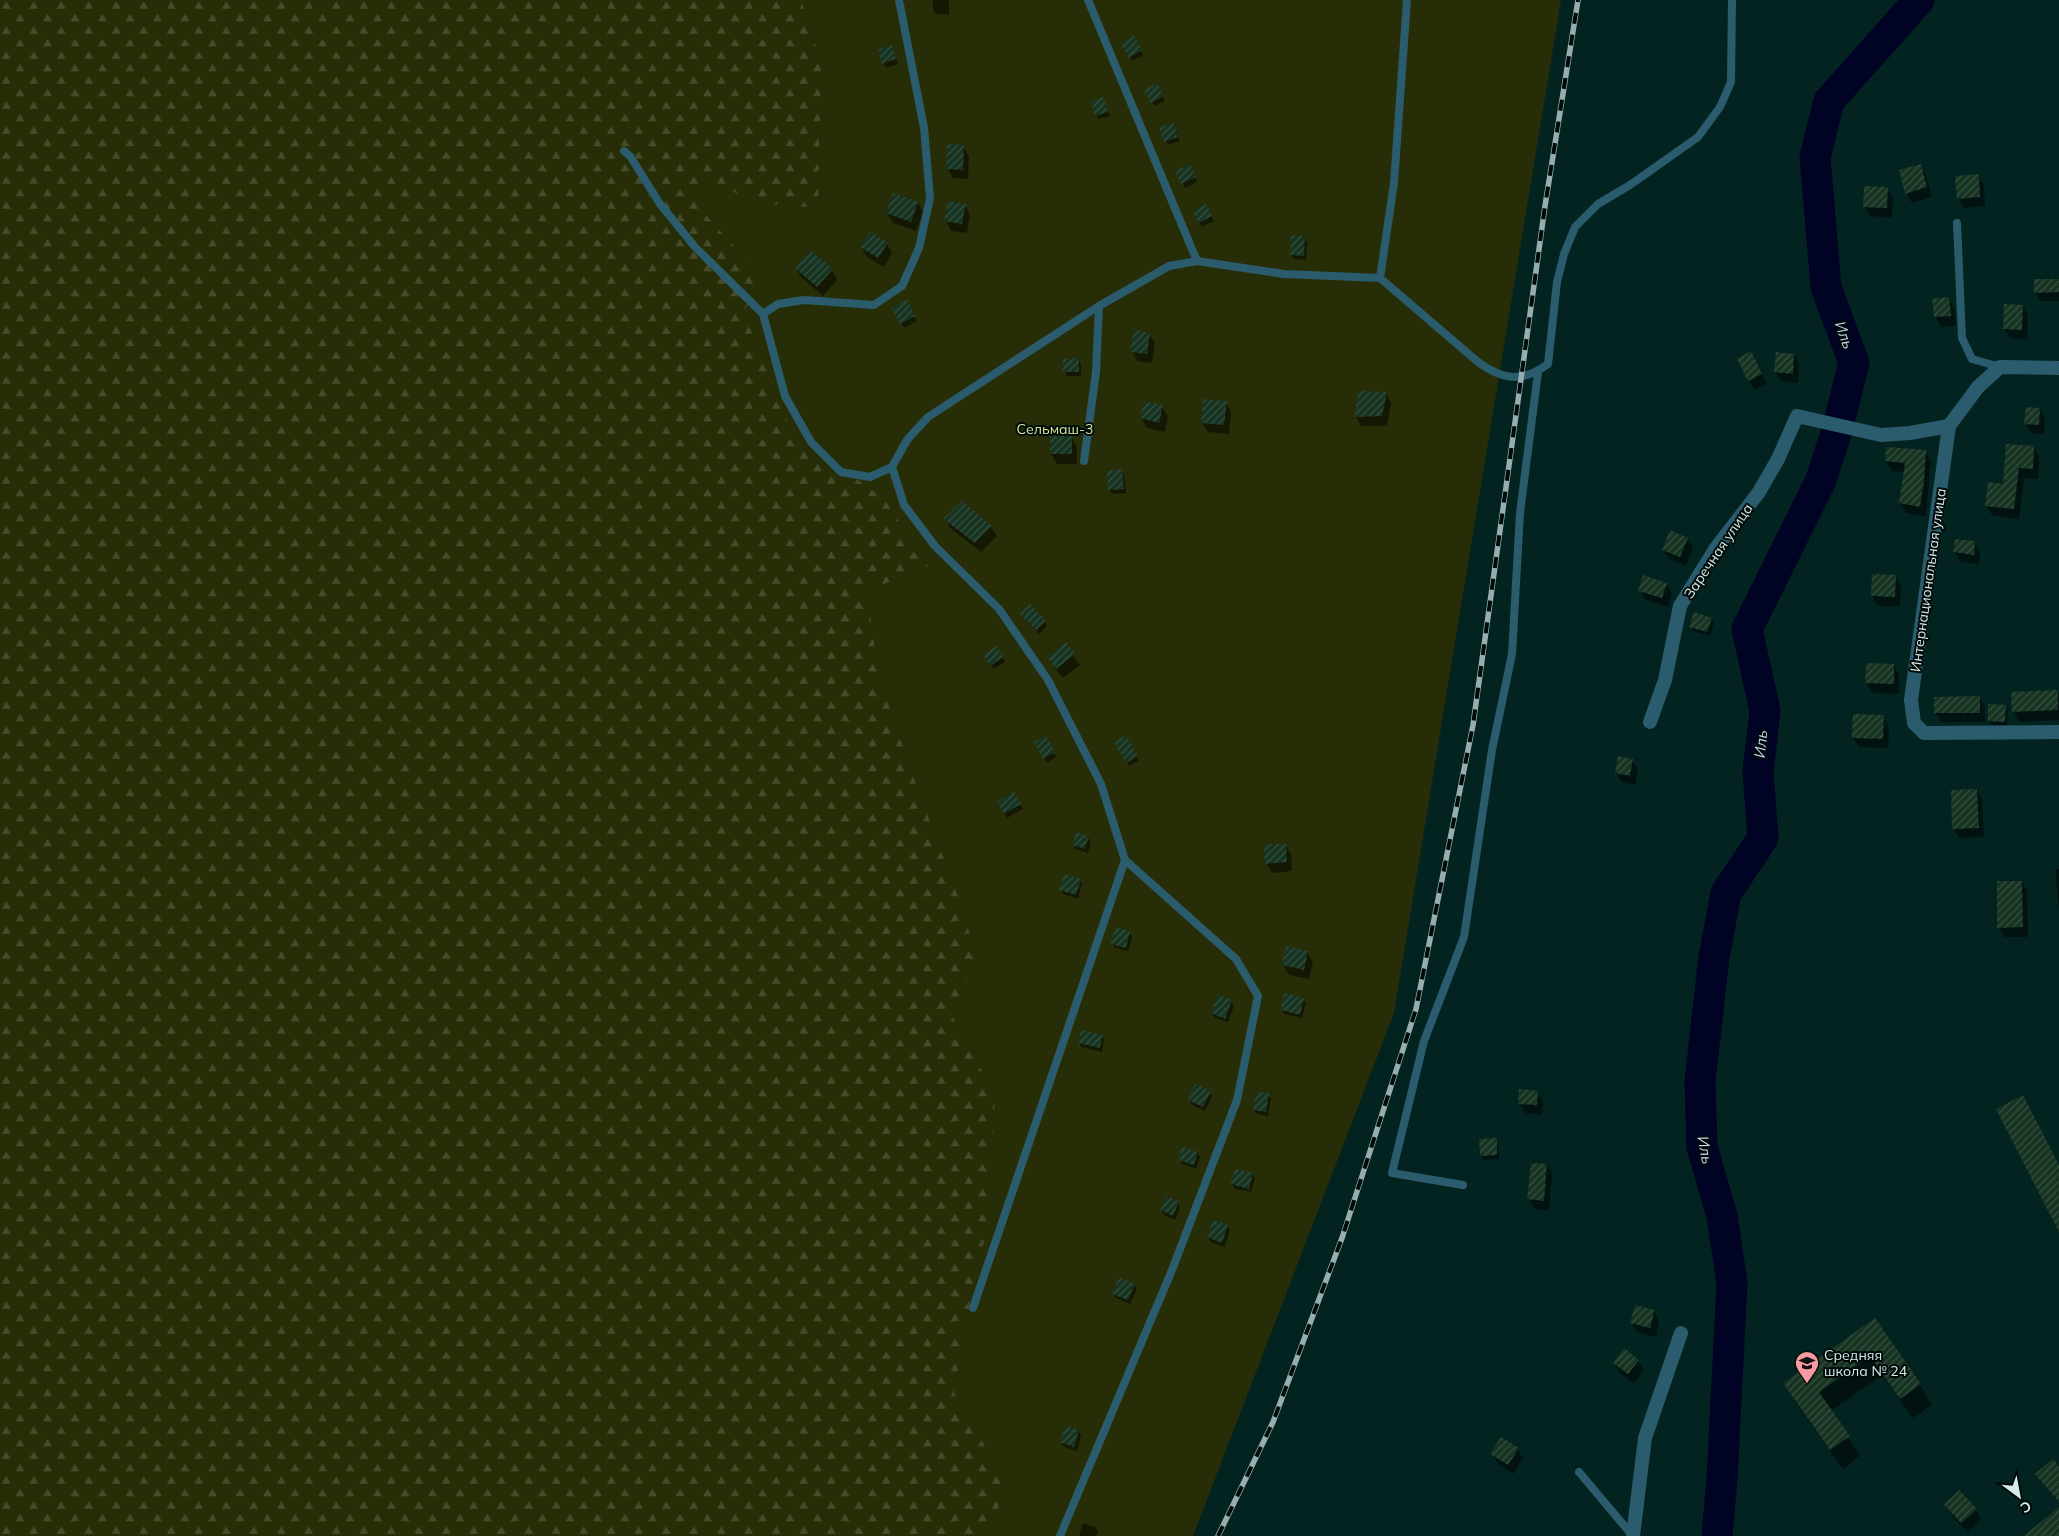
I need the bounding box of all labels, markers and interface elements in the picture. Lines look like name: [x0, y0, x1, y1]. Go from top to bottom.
water label: Иль: [1831, 318, 1858, 351]
park label: Сельмаш-3: [1017, 420, 1093, 438]
street label: Интернациональная улица: [1906, 487, 1950, 673]
street label: Заречная улица: [1680, 500, 1756, 602]
water label: Иль: [1750, 729, 1771, 759]
water label: Иль: [1694, 1134, 1717, 1165]
place label: Средняя школа № 24: [1824, 1346, 1908, 1380]
school or university icon: Средняя школа № 24: [1794, 1350, 1820, 1384]
north arrow: [1994, 1471, 2044, 1521]
text: С: [2017, 1497, 2035, 1517]

